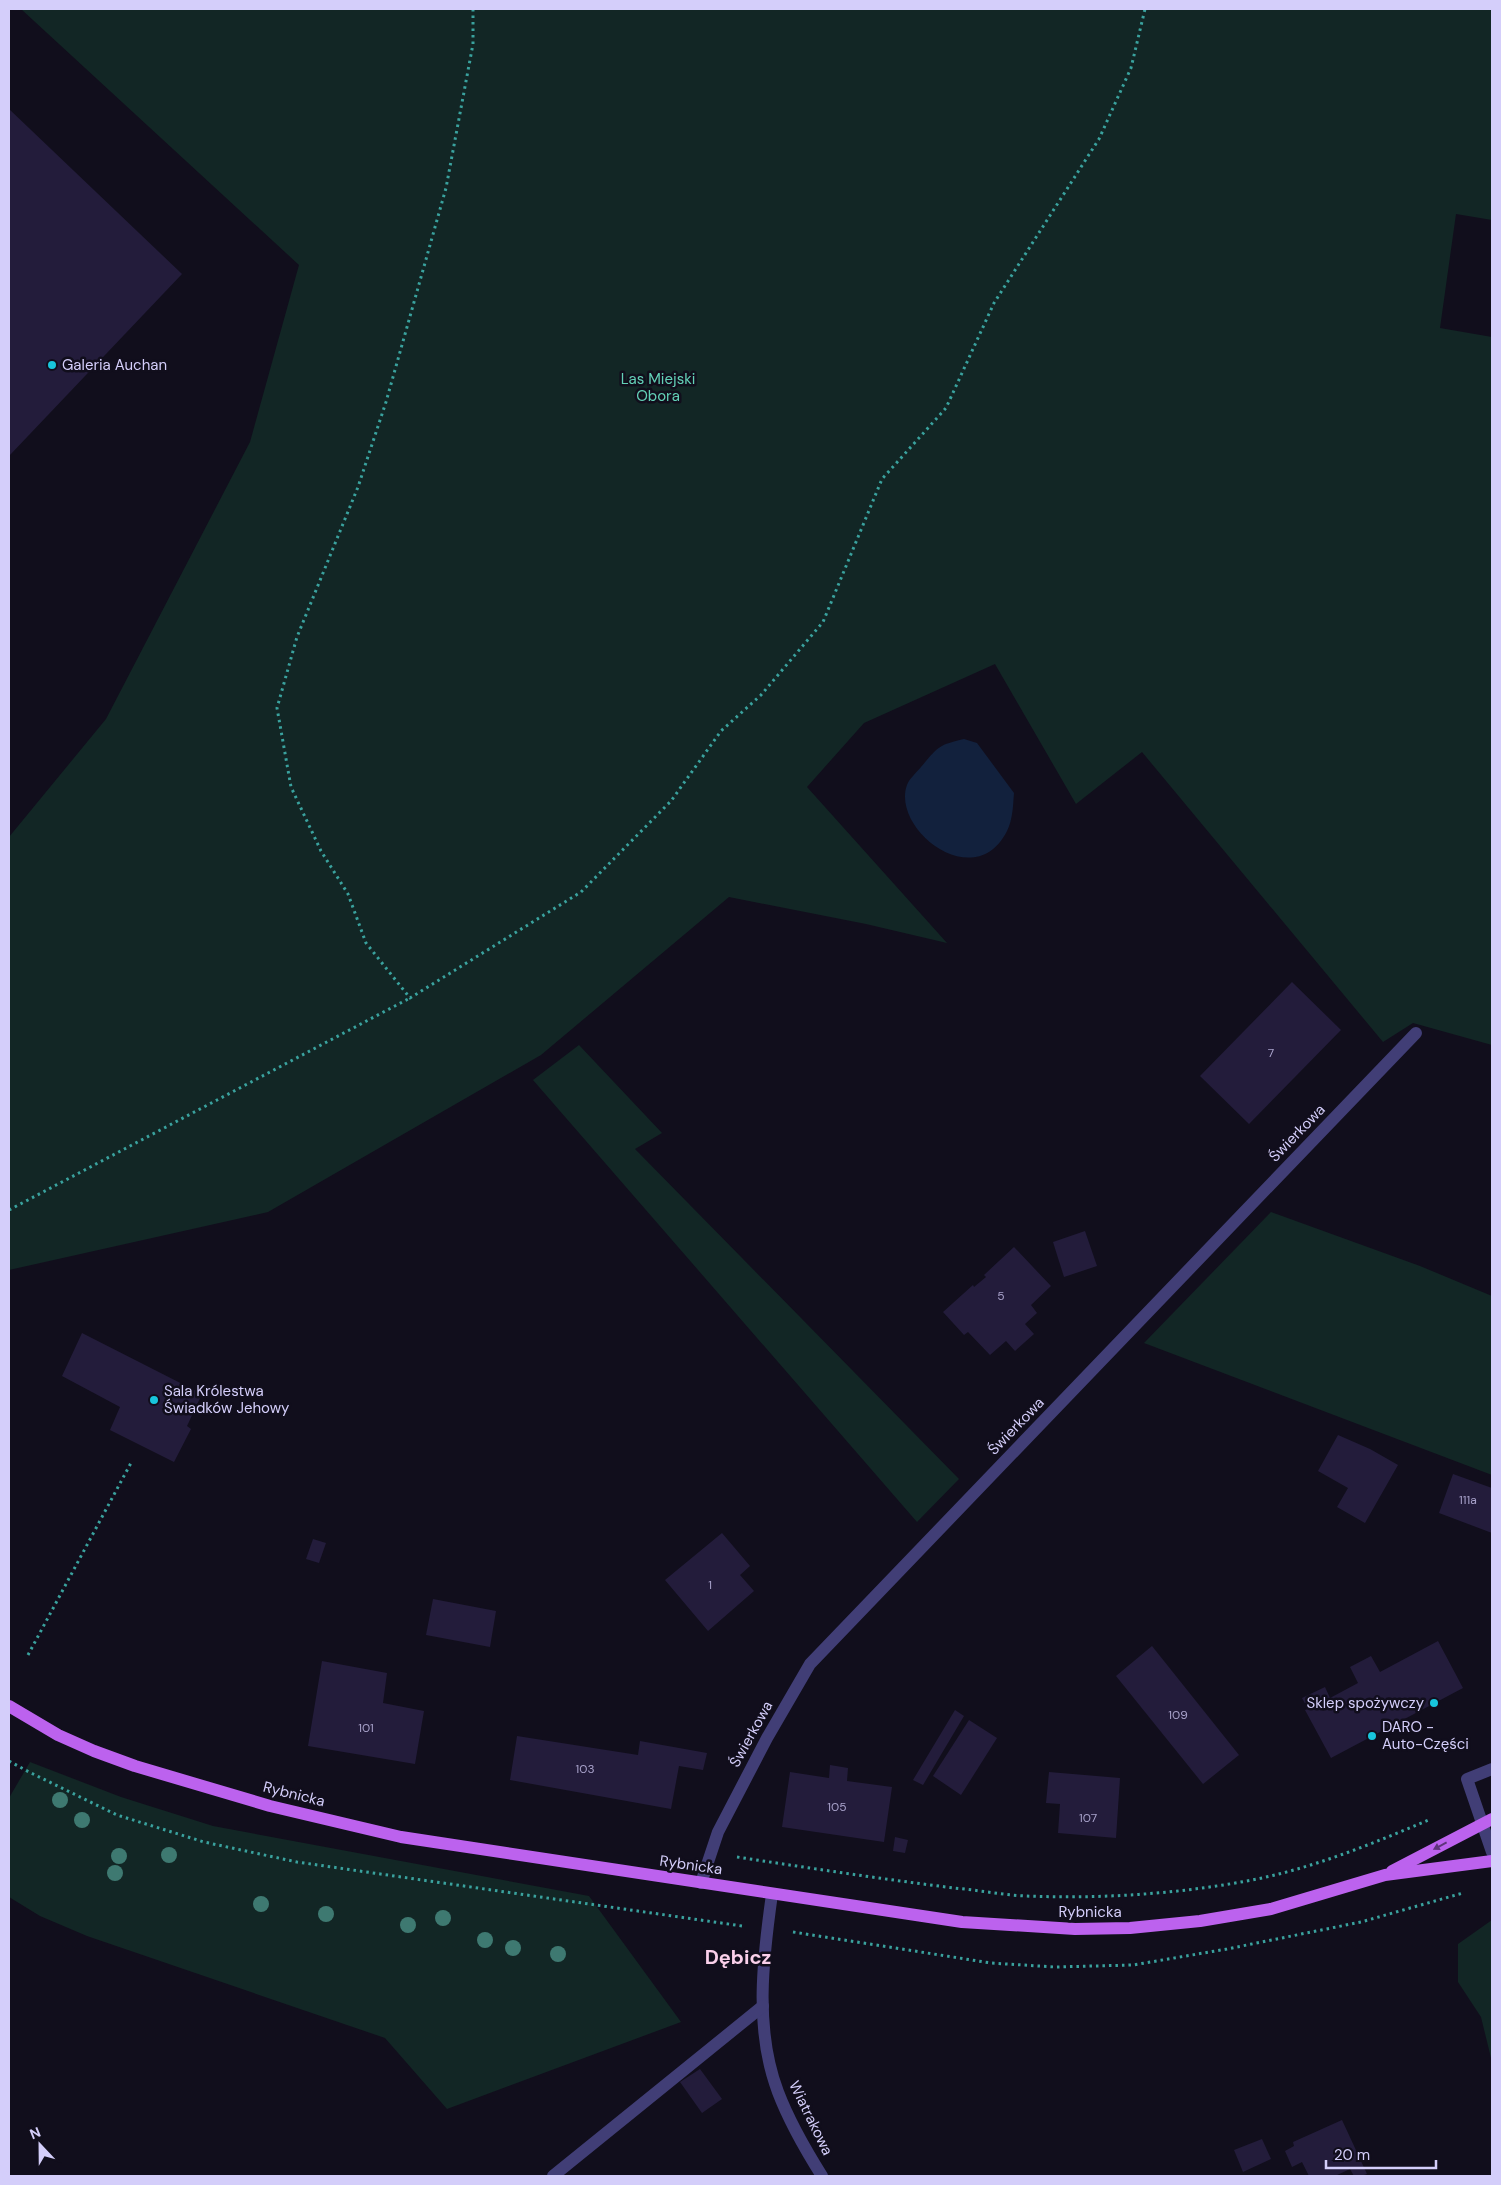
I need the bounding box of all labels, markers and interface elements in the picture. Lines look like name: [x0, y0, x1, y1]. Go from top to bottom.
place label: Galeria Auchan: [62, 355, 167, 375]
marker: Galeria Auchan: [46, 359, 58, 371]
park label: Las Miejski Obora: [621, 369, 695, 406]
house number: 7: [1268, 1045, 1274, 1061]
street label: Świerkowa: [1265, 1100, 1329, 1166]
house number: 5: [997, 1288, 1005, 1304]
place label: Sala Królestwa Świadków Jehowy: [164, 1381, 290, 1418]
street label: Świerkowa: [984, 1393, 1048, 1459]
marker: Sala Królestwa Świadków Jehowy: [148, 1394, 160, 1406]
house number: 111a: [1459, 1492, 1477, 1508]
house number: 1: [708, 1577, 712, 1593]
place label: Sklep spożywczy: [1307, 1693, 1425, 1713]
street label: Świerkowa: [725, 1697, 777, 1771]
marker: Sklep spożywczy: [1428, 1697, 1440, 1709]
house number: 109: [1168, 1707, 1188, 1723]
place label: DARO - Auto-Części: [1382, 1717, 1469, 1754]
house number: 101: [358, 1720, 374, 1736]
marker: DARO - Auto-Części: [1366, 1730, 1378, 1742]
house number: 103: [575, 1761, 595, 1777]
street label: Rybnicka: [261, 1777, 327, 1811]
house number: 105: [827, 1799, 847, 1815]
house number: 107: [1079, 1810, 1097, 1826]
one-way arrow: [1433, 1842, 1448, 1850]
street label: Rybnicka: [658, 1851, 724, 1879]
street label: Rybnicka: [1058, 1902, 1122, 1922]
district label: Dębicz: [705, 1944, 771, 1970]
street label: Wiatrakowa: [784, 2077, 838, 2159]
north arrow: [15, 2120, 65, 2170]
text: N: [27, 2123, 43, 2143]
scale bar: [1326, 2138, 1436, 2170]
text: 20 m: [1334, 2145, 1370, 2165]

